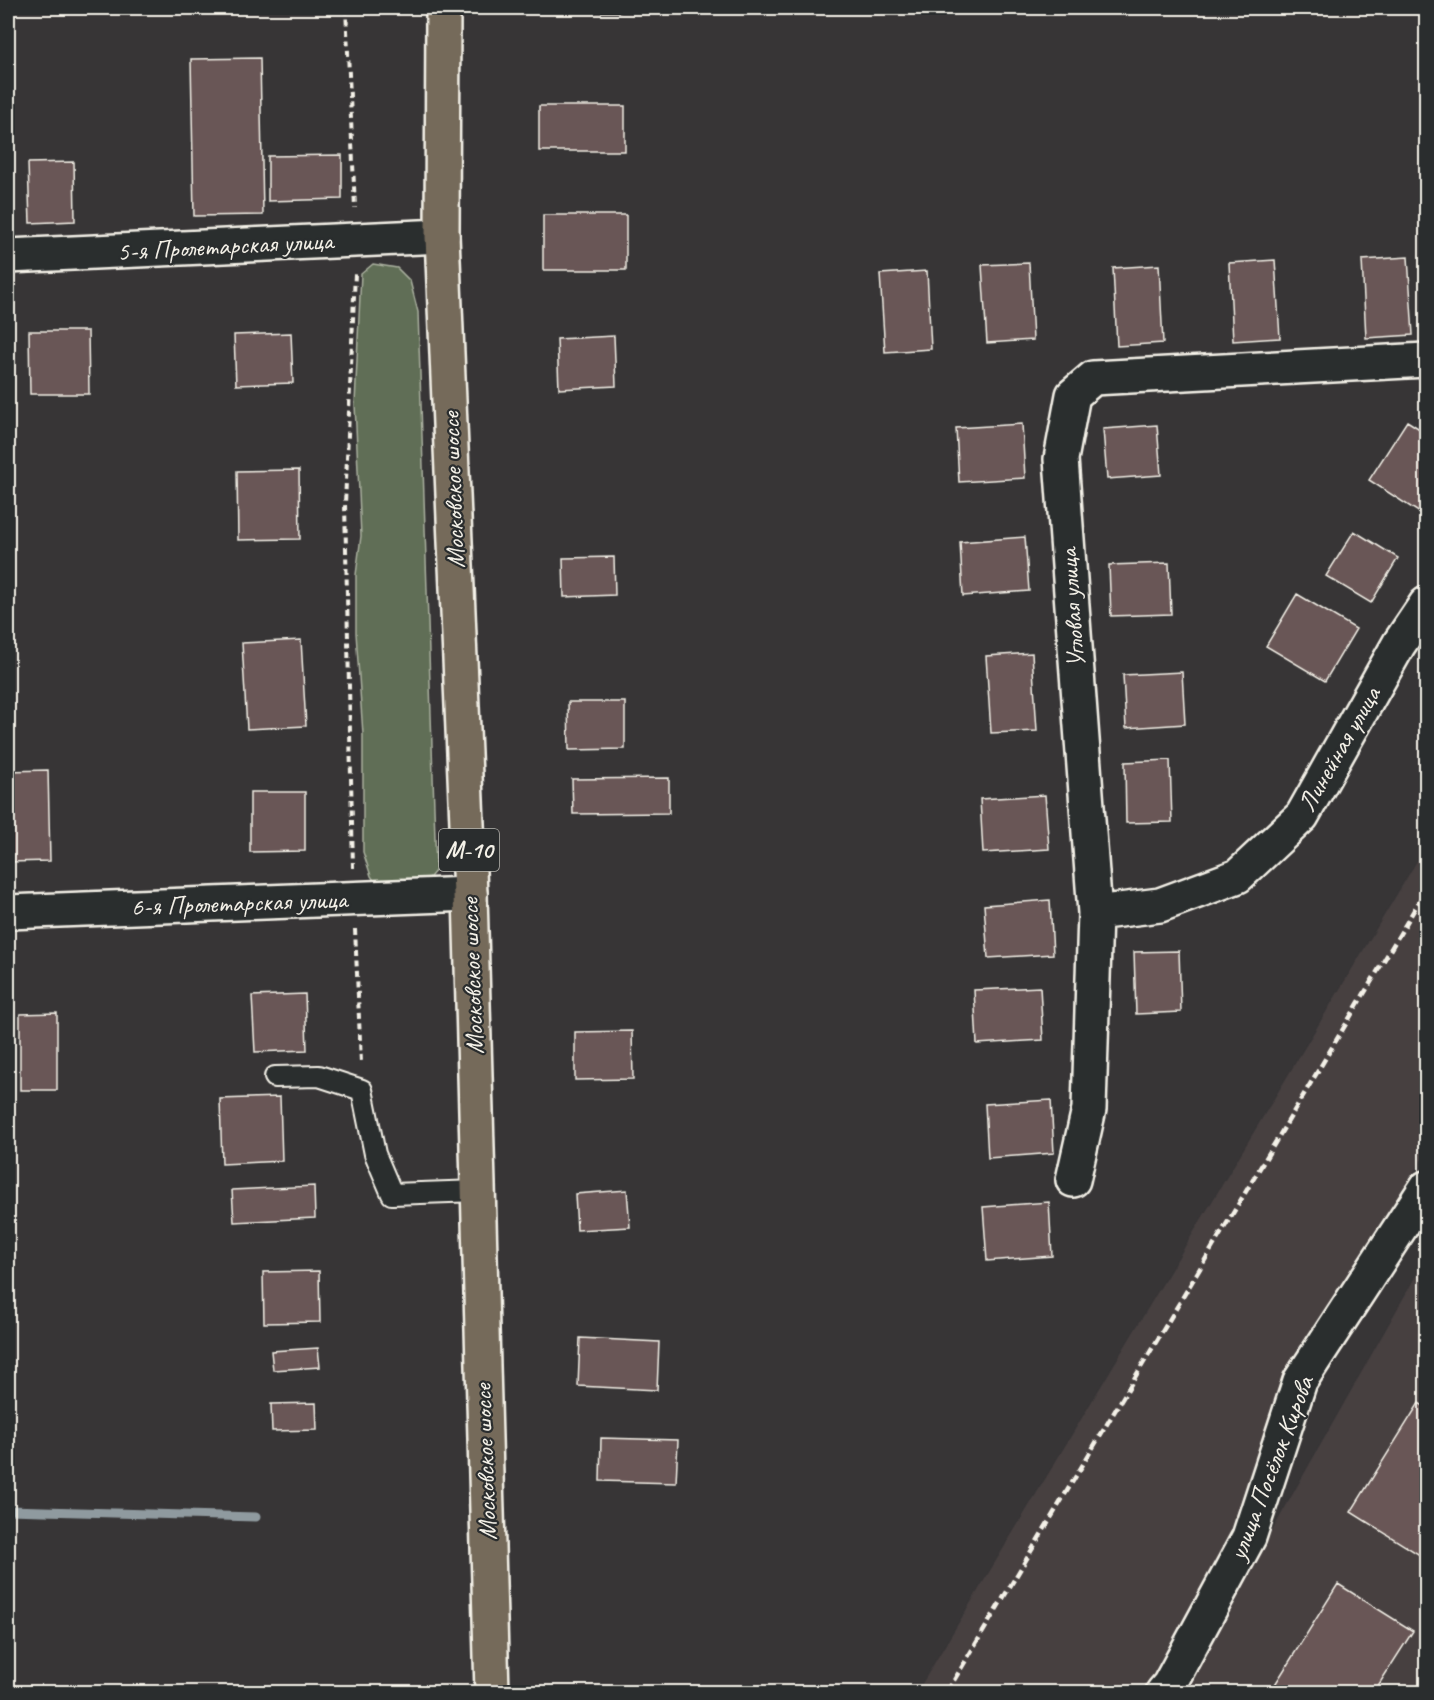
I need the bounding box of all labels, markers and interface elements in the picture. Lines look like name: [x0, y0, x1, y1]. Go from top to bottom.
street label: 5-я Пролетарская улица: [116, 224, 336, 268]
street label: Московское шоссе: [434, 410, 472, 569]
street label: Угловая улица: [1051, 545, 1093, 669]
street label: Линейная улица: [1290, 679, 1389, 817]
road number: М-10: [439, 829, 499, 871]
street label: 6-я Пролетарская улица: [130, 883, 350, 923]
street label: Московское шоссе: [453, 896, 491, 1055]
street label: улица Посёлок Кирова: [1220, 1370, 1322, 1566]
street label: Московское шоссе: [466, 1382, 504, 1541]

